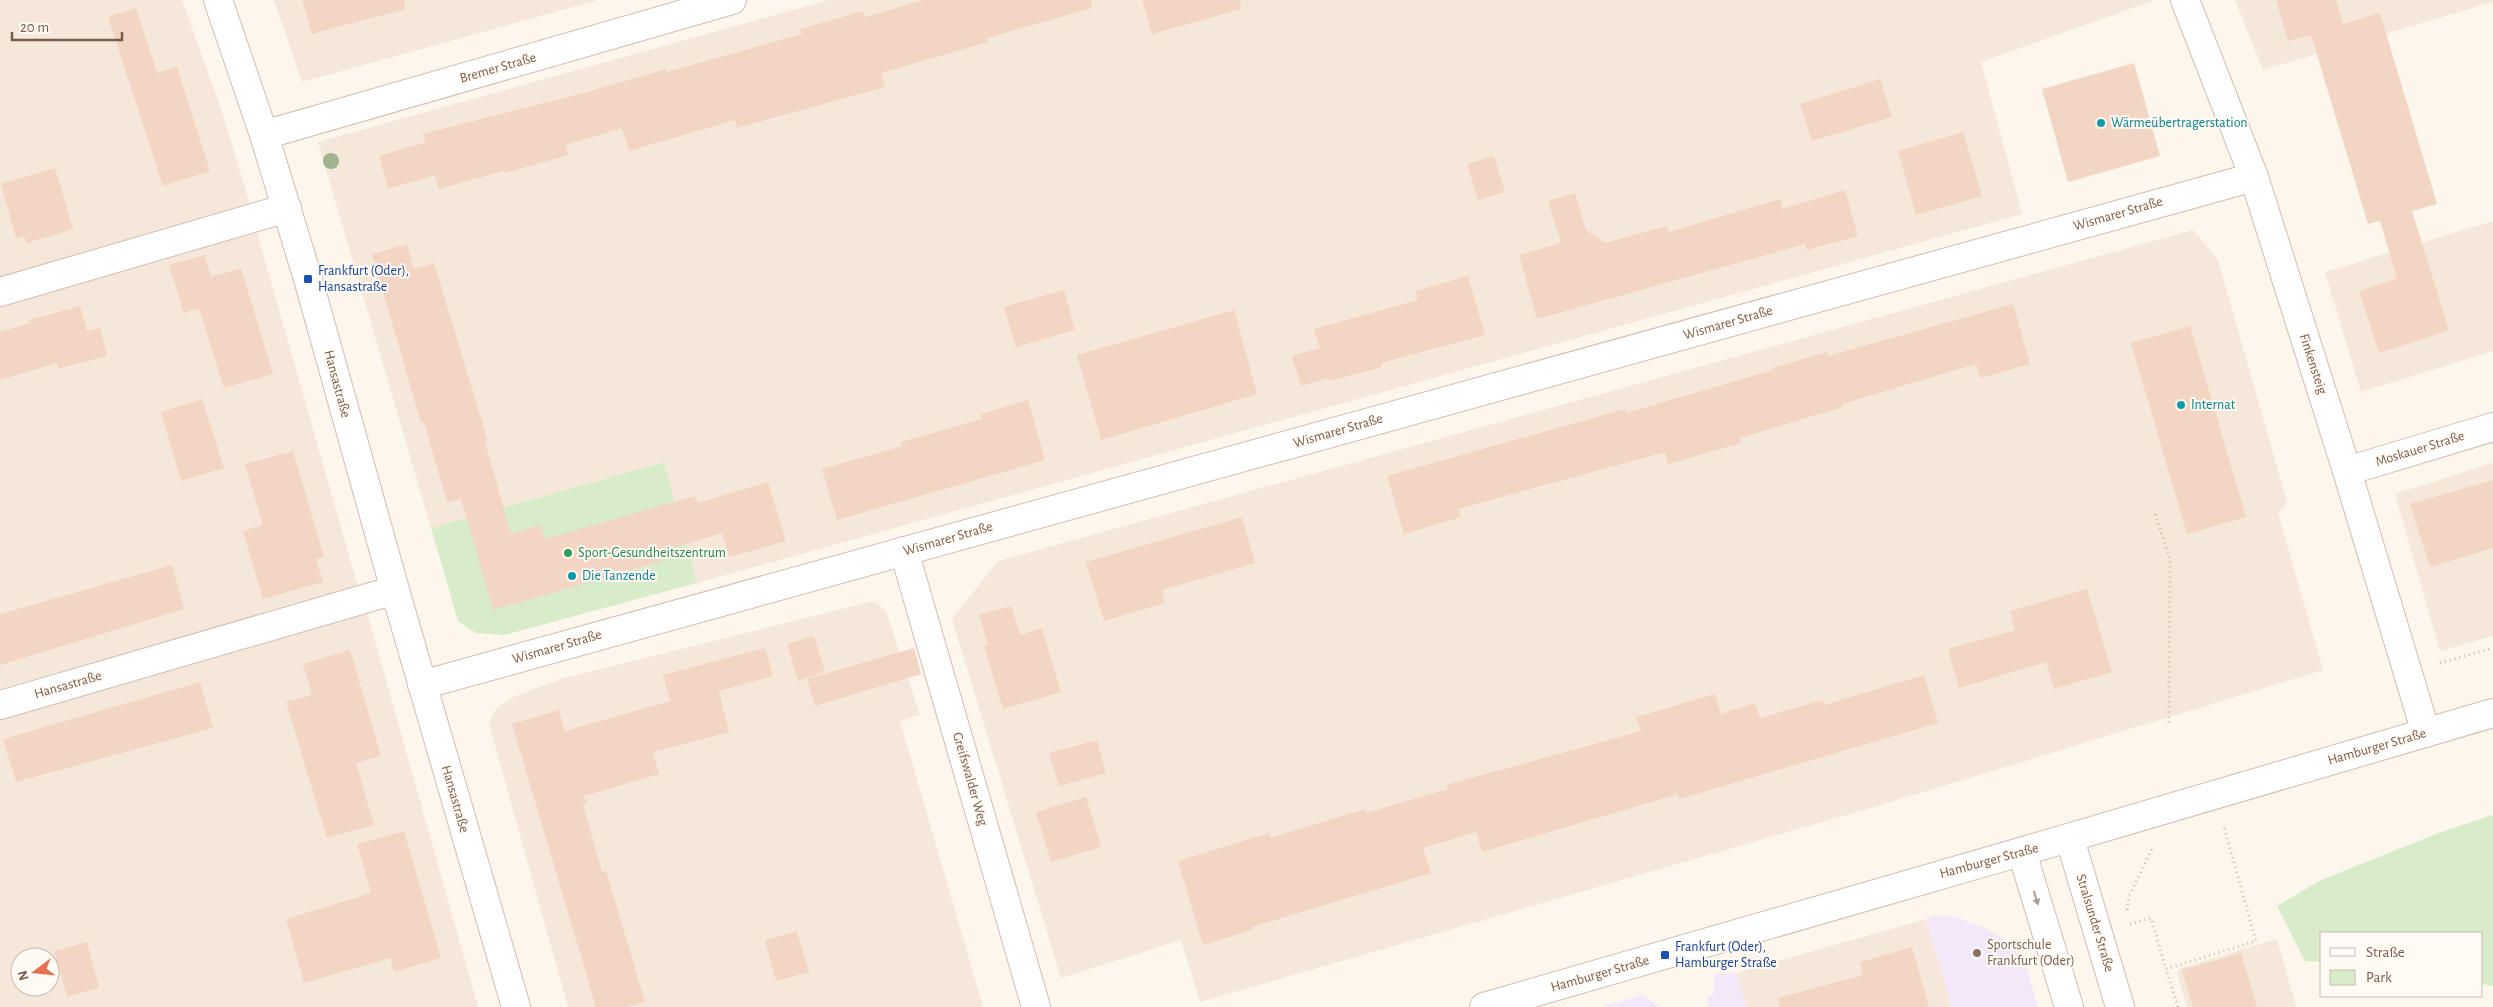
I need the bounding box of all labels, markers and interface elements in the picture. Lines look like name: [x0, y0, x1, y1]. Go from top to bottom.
scale bar: [12, 10, 122, 42]
text: 20 m: [20, 20, 49, 35]
street label: Bremer Straße: [458, 50, 538, 86]
place label: Wärmeübertragerstation: [2111, 116, 2248, 130]
marker: Wärmeübertragerstation: [2095, 117, 2107, 129]
street label: Wismarer Straße: [2072, 195, 2164, 233]
place label: Frankfurt (Oder), Hansastraße: [318, 264, 409, 294]
marker: Frankfurt (Oder), Hansastraße: [302, 273, 314, 285]
street label: Wismarer Straße: [1682, 304, 1774, 342]
street label: Finkensteig: [2297, 332, 2329, 396]
street label: Hansastraße: [321, 349, 353, 419]
place label: Internat: [2191, 398, 2236, 412]
marker: Internat: [2175, 399, 2187, 411]
street label: Wismarer Straße: [1292, 412, 1384, 450]
street label: Moskauer Straße: [2374, 429, 2466, 469]
street label: Wismarer Straße: [902, 520, 994, 558]
place label: Sport-Gesundheitszentrum: [578, 546, 726, 560]
marker: Sport-Gesundheitszentrum: [562, 547, 574, 559]
place label: Die Tanzende: [582, 569, 656, 583]
marker: Die Tanzende: [566, 570, 578, 582]
street label: Wismarer Straße: [511, 628, 603, 666]
street label: Hansastraße: [33, 669, 103, 701]
street label: Hamburger Straße: [2326, 726, 2428, 768]
street label: Greifswalder Weg: [950, 731, 990, 828]
street label: Hansastraße: [439, 764, 471, 834]
street label: Hamburger Straße: [1938, 841, 2040, 881]
street label: Stralsunder Straße: [2073, 872, 2117, 974]
one-way arrow: [2033, 891, 2041, 906]
legend: [2320, 932, 2483, 997]
place label: Sportschule Frankfurt (Oder): [1987, 938, 2075, 968]
place label: Frankfurt (Oder), Hamburger Straße: [1675, 940, 1777, 970]
text: Straße: [2366, 945, 2405, 960]
north arrow: [10, 947, 60, 997]
marker: Sportschule Frankfurt (Oder): [1971, 947, 1983, 959]
marker: Frankfurt (Oder), Hamburger Straße: [1659, 949, 1671, 961]
street label: Hamburger Straße: [1549, 953, 1651, 995]
text: N: [15, 969, 32, 982]
text: Park: [2366, 970, 2392, 985]

